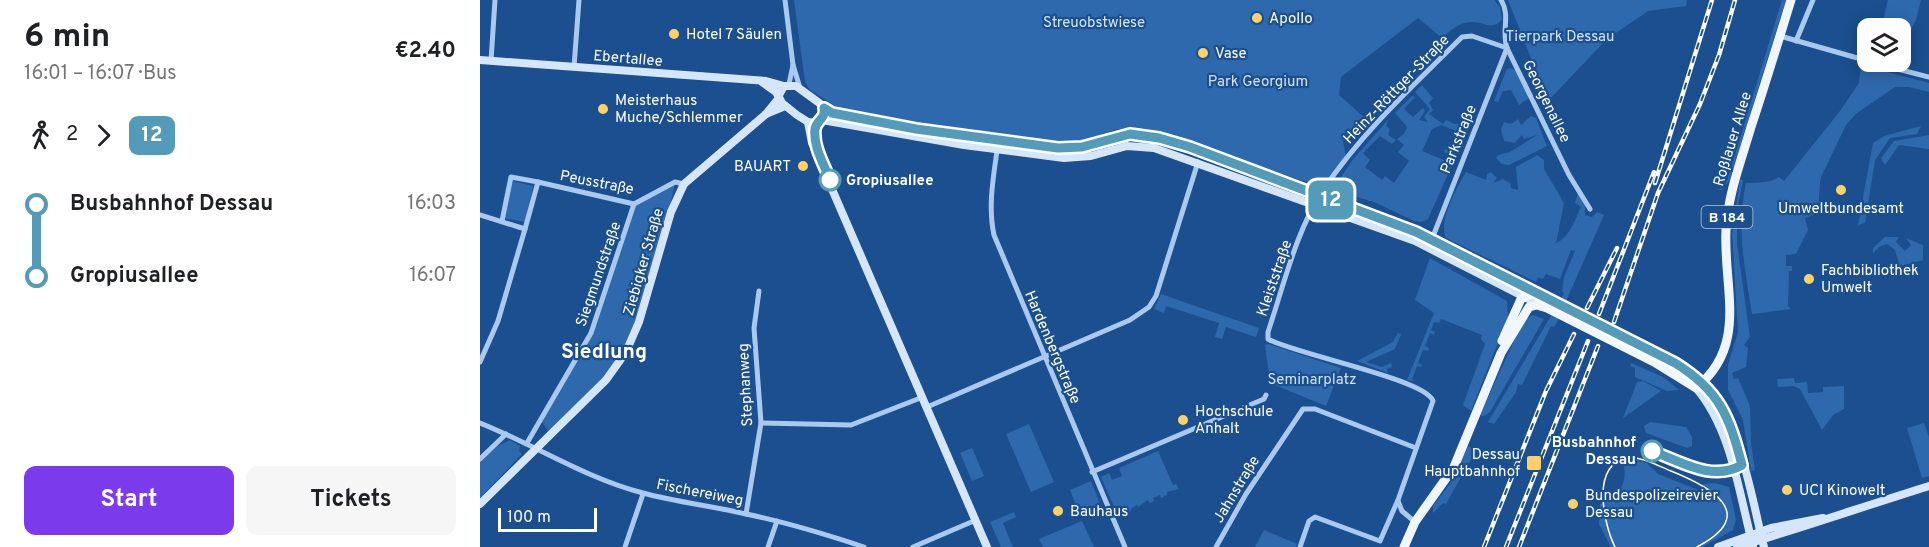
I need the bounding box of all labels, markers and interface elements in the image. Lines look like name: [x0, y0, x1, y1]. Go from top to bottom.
place label: Apollo: [1269, 10, 1313, 29]
marker: Apollo: [1250, 11, 1264, 25]
park label: Streuobstwiese: [1043, 14, 1145, 33]
text: 6 min: [24, 17, 110, 59]
map controls: [1857, 18, 1911, 72]
button: layers: [1857, 18, 1911, 72]
place label: Hotel 7 Säulen: [686, 26, 782, 45]
marker: Hotel 7 Säulen: [667, 27, 681, 41]
park label: Tierpark Dessau: [1506, 28, 1614, 47]
street label: Heinz-Röttger-Straße: [1340, 31, 1454, 149]
text: €2.40: [395, 38, 456, 65]
place label: Vase: [1215, 45, 1247, 64]
marker: Vase: [1196, 46, 1210, 60]
street label: Ebertallee: [592, 47, 663, 72]
street label: Georgenallee: [1517, 57, 1574, 146]
text: 16:01 – 16:07 · Bus: [24, 61, 177, 87]
park label: Park Georgium: [1208, 73, 1308, 92]
street label: Roßlauer Allee: [1710, 90, 1757, 189]
place label: Meisterhaus Muche/Schlemmer: [615, 92, 743, 128]
marker: Meisterhaus Muche/Schlemmer: [596, 102, 610, 116]
street label: Parkstraße: [1437, 102, 1482, 177]
icon: walk: [24, 119, 57, 152]
icon: forward: [87, 119, 120, 152]
text: 2: [66, 122, 78, 148]
text: 12: [141, 122, 163, 149]
place label: BAUART: [734, 158, 791, 177]
marker: BAUART: [796, 159, 810, 173]
street label: Peusstraße: [558, 167, 635, 200]
marker: Gropiusallee: [819, 169, 841, 191]
place label: Gropiusallee: [846, 172, 934, 191]
line badge: 12: [1304, 180, 1358, 220]
marker: Umweltbundesamt: [1834, 183, 1848, 197]
text: 12: [1320, 187, 1342, 214]
text: Busbahnhof Dessau: [70, 191, 273, 218]
text: 16:03: [407, 191, 456, 217]
place label: Umweltbundesamt: [1778, 200, 1904, 219]
street label: Ziebigker Straße: [620, 206, 669, 318]
road number: B 184: [1702, 206, 1752, 228]
street label: Siegmundstraße: [573, 219, 626, 329]
street label: Kleiststraße: [1253, 238, 1297, 319]
place label: Fachbibliothek Umwelt: [1821, 262, 1919, 298]
text: Gropiusallee: [70, 263, 198, 290]
text: 16:07: [409, 263, 456, 289]
marker: Fachbibliothek Umwelt: [1802, 272, 1816, 286]
street label: Hardenbergstraße: [1019, 288, 1084, 407]
district label: Siedlung: [561, 339, 647, 366]
street label: Stephanweg: [735, 343, 758, 427]
park label: Seminarplatz: [1268, 371, 1357, 390]
place label: Hochschule Anhalt: [1195, 403, 1273, 439]
marker: Hochschule Anhalt: [1176, 413, 1190, 427]
place label: Busbahnhof Dessau: [1552, 434, 1637, 470]
marker: Busbahnhof Dessau: [1641, 440, 1663, 462]
place label: Dessau Hauptbahnhof: [1424, 446, 1520, 482]
street label: Jahnstraße: [1210, 453, 1265, 527]
marker: Dessau Hauptbahnhof: [1525, 454, 1543, 472]
button: Start: [24, 466, 234, 535]
button: Tickets: [246, 466, 456, 535]
street label: Fischereiweg: [655, 476, 745, 511]
place label: UCI Kinowelt: [1799, 482, 1886, 501]
marker: UCI Kinowelt: [1780, 483, 1794, 497]
place label: Bundespolizeirevier Dessau: [1585, 487, 1719, 523]
marker: Bundespolizeirevier Dessau: [1566, 497, 1580, 511]
place label: Bauhaus: [1070, 503, 1128, 522]
marker: Bauhaus: [1051, 504, 1065, 518]
scale bar: [498, 505, 597, 532]
text: 100 m: [507, 508, 551, 528]

